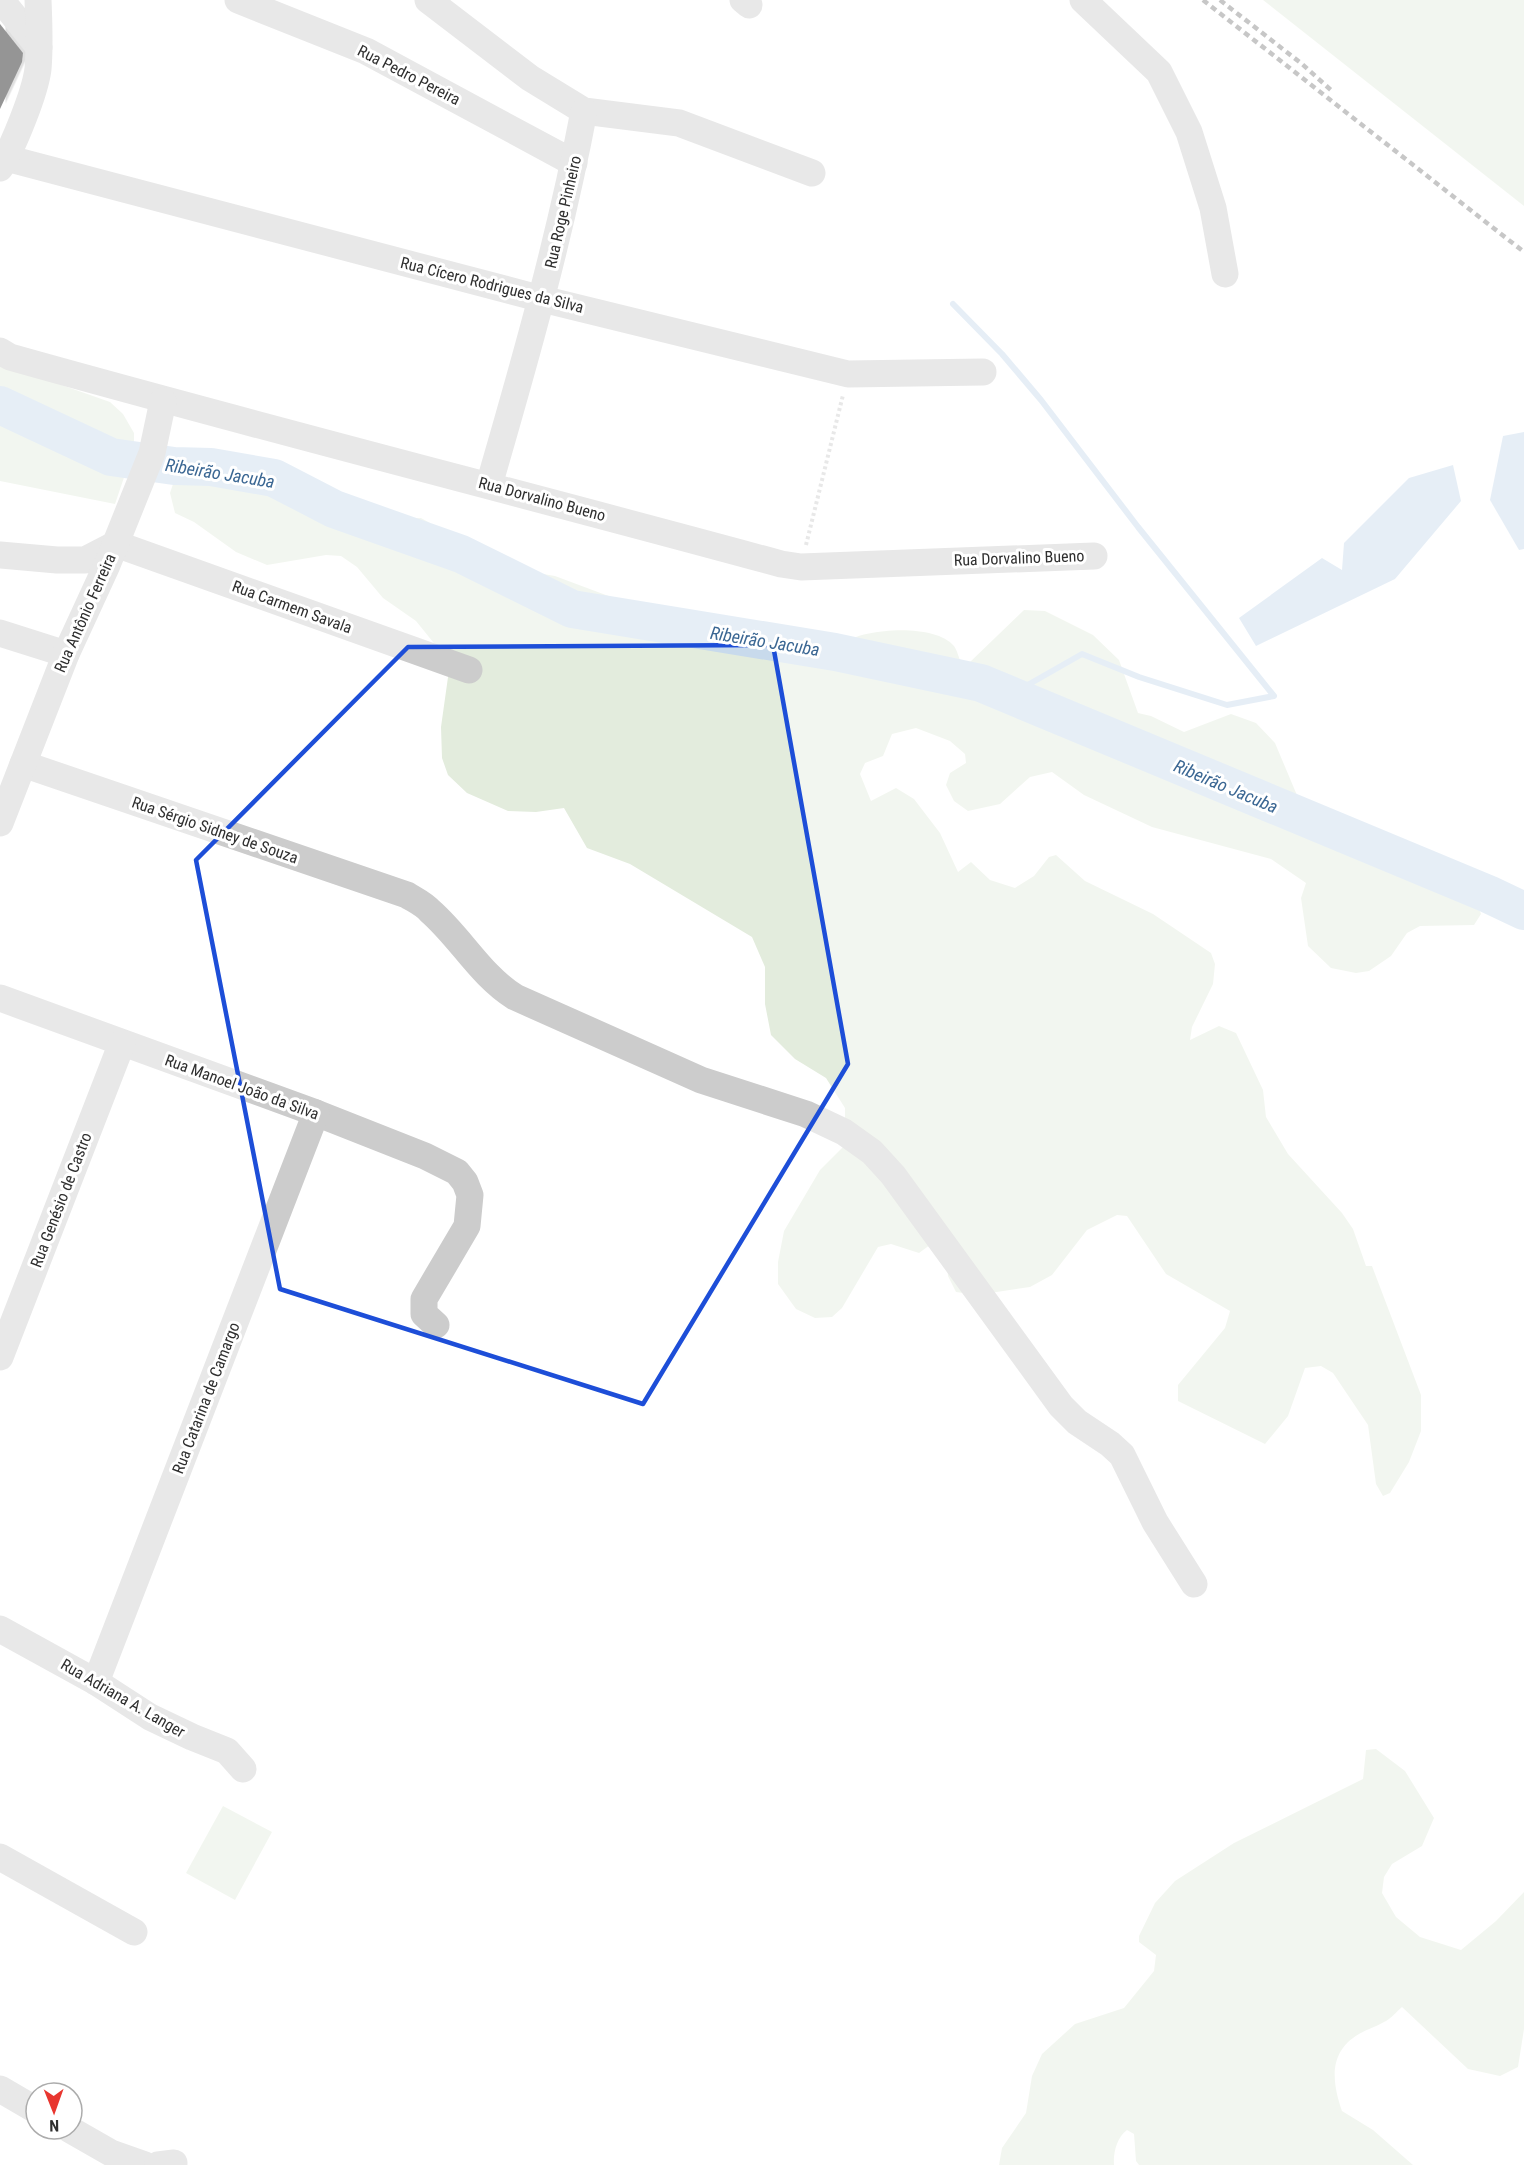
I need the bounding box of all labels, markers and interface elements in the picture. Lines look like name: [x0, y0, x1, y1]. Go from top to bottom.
street label: Rua Pedro Pereira: [355, 41, 463, 109]
street label: Rua Roge Pinheiro: [541, 154, 585, 270]
street label: Rua Cícero Rodrigues da Silva: [398, 253, 586, 317]
water label: Ribeirão Jacuba: [164, 454, 276, 492]
street label: Rua Dorvalino Bueno: [476, 473, 608, 525]
street label: Rua Dorvalino Bueno: [953, 546, 1085, 570]
street label: Rua Antônio Ferreira: [50, 551, 120, 675]
street label: Rua Carmem Savala: [230, 577, 354, 637]
water label: Ribeirão Jacuba: [709, 622, 821, 660]
water label: Ribeirão Jacuba: [1171, 755, 1281, 817]
street label: Rua Sérgio Sidney de Souza: [129, 793, 301, 867]
street label: Rua Manoel João da Silva: [162, 1050, 322, 1124]
street label: Rua Genésio de Castro: [26, 1130, 96, 1270]
street label: Rua Catarina de Camargo: [168, 1320, 244, 1476]
street label: Rua Adriana A. Langer: [57, 1655, 189, 1741]
north arrow: [24, 2081, 84, 2141]
text: N: [49, 2116, 59, 2135]

